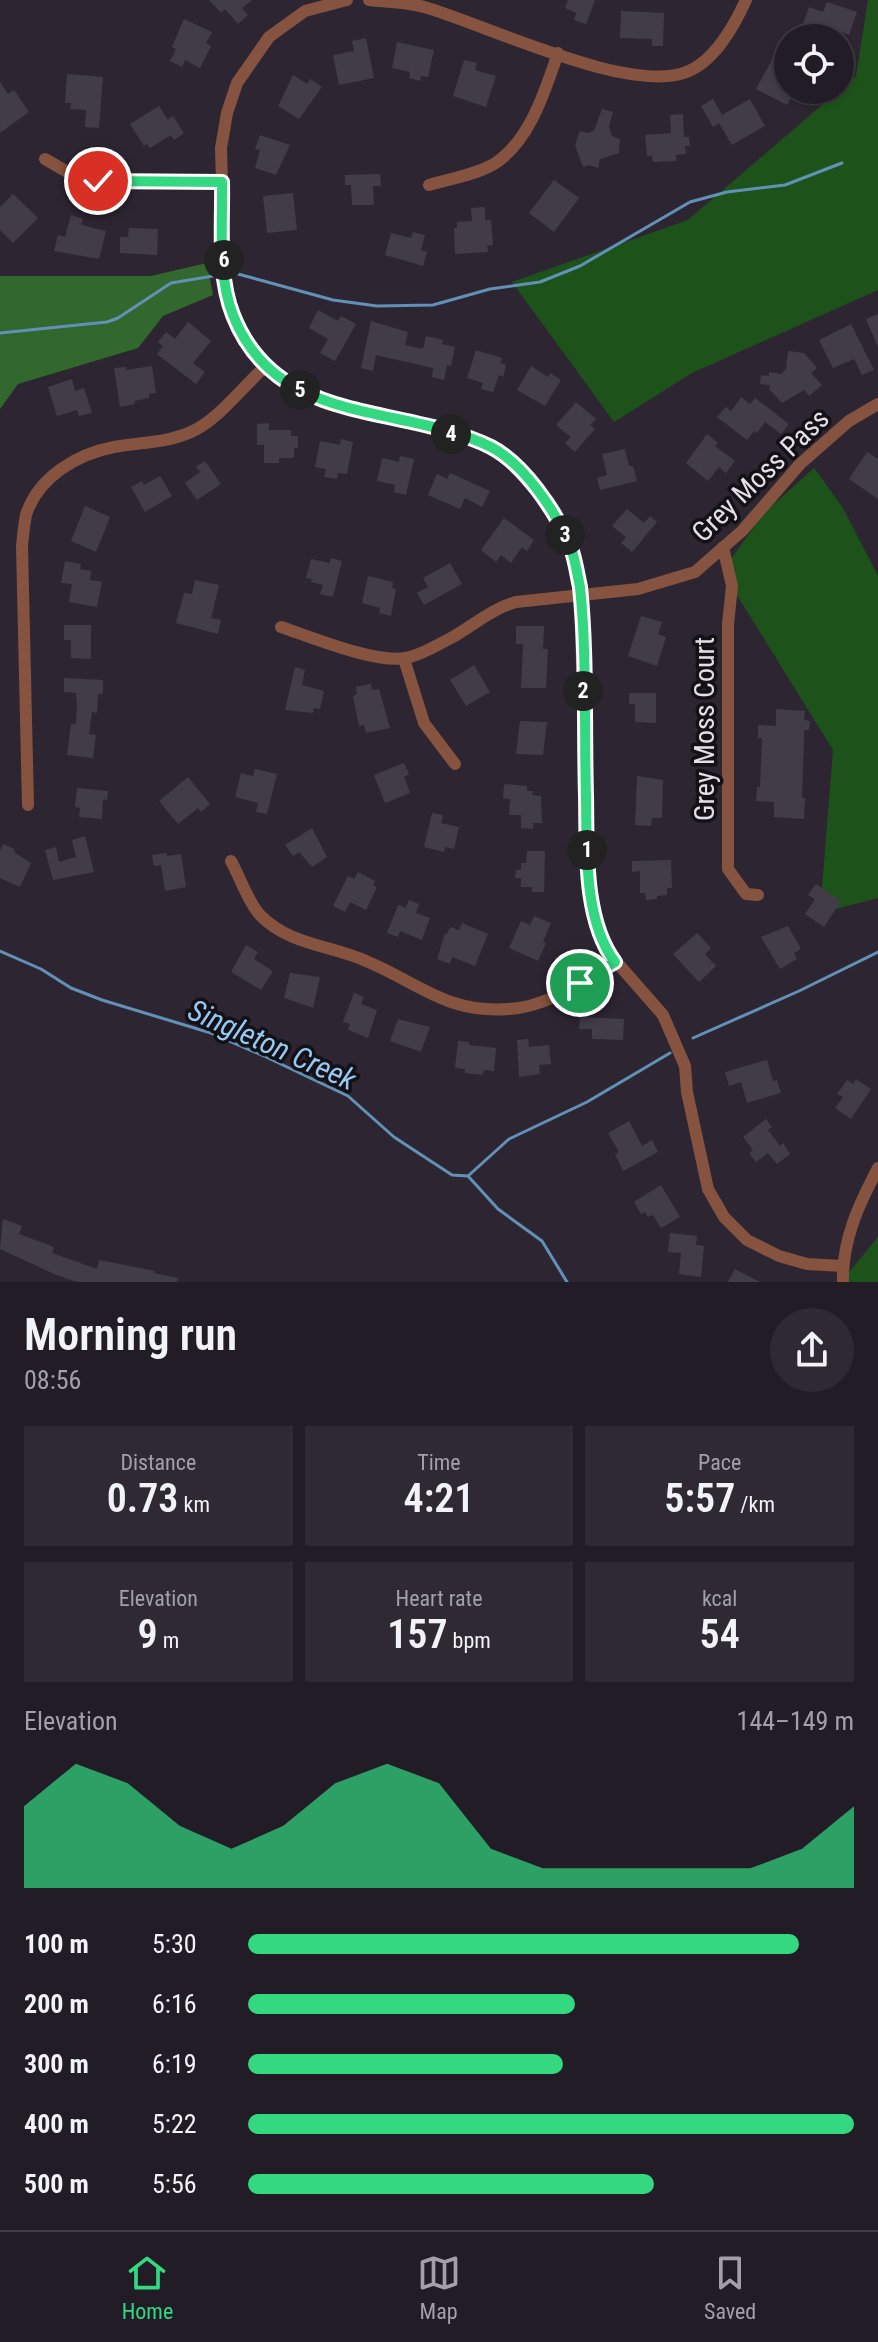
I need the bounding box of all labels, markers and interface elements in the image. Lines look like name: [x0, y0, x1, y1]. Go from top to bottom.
map controls: [774, 24, 854, 104]
button: locate: [774, 24, 854, 104]
pin: [64, 147, 132, 215]
icon: check: [76, 159, 120, 203]
pin: 6: [204, 240, 244, 280]
text: 6: [218, 247, 230, 272]
pin: 5: [280, 370, 320, 410]
text: 5: [294, 377, 306, 402]
street label: Grey Moss Pass: [685, 402, 836, 549]
pin: 4: [431, 414, 471, 454]
text: 4: [445, 421, 457, 446]
pin: 3: [545, 515, 585, 555]
text: 3: [559, 522, 571, 547]
street label: Grey Moss Court: [688, 637, 721, 821]
pin: 2: [563, 671, 603, 711]
text: 2: [577, 678, 589, 703]
pin: 1: [567, 830, 607, 870]
text: 1: [581, 837, 593, 862]
pin: [546, 949, 614, 1017]
icon: arrive: [558, 961, 602, 1005]
water label: Singleton Creek: [183, 992, 362, 1097]
button: share: [770, 1308, 854, 1392]
text: Morning run: [24, 1309, 237, 1361]
text: 08:56: [24, 1365, 81, 1395]
text: Distance: [120, 1450, 196, 1475]
text: Time: [417, 1450, 461, 1475]
text: Pace: [698, 1450, 741, 1475]
text: 0.73: [107, 1475, 178, 1522]
text: 4:21: [404, 1475, 474, 1522]
text: 5:57: [664, 1475, 735, 1522]
text: km: [178, 1492, 210, 1517]
text: /km: [735, 1492, 775, 1517]
text: Elevation: [119, 1586, 198, 1611]
text: Heart rate: [396, 1586, 482, 1611]
text: kcal: [702, 1586, 737, 1611]
text: 9: [137, 1611, 158, 1658]
text: 157: [387, 1611, 448, 1658]
text: 54: [700, 1611, 740, 1658]
text: m: [158, 1628, 179, 1653]
text: bpm: [448, 1628, 491, 1653]
text: Elevation: [24, 1706, 118, 1736]
text: 144–149 m: [737, 1706, 854, 1736]
text: 100 m: [24, 1929, 89, 1959]
text: 5:30: [152, 1929, 197, 1959]
text: 200 m: [24, 1989, 89, 2019]
text: 6:16: [152, 1989, 197, 2019]
text: 300 m: [24, 2049, 89, 2079]
text: 6:19: [152, 2049, 197, 2079]
text: 400 m: [24, 2109, 89, 2139]
text: 5:22: [152, 2109, 197, 2139]
text: 500 m: [24, 2169, 89, 2199]
text: 5:56: [152, 2169, 197, 2199]
tab: Home: [122, 2251, 173, 2324]
tab: Map: [417, 2251, 461, 2324]
tab: Saved: [704, 2251, 756, 2324]

